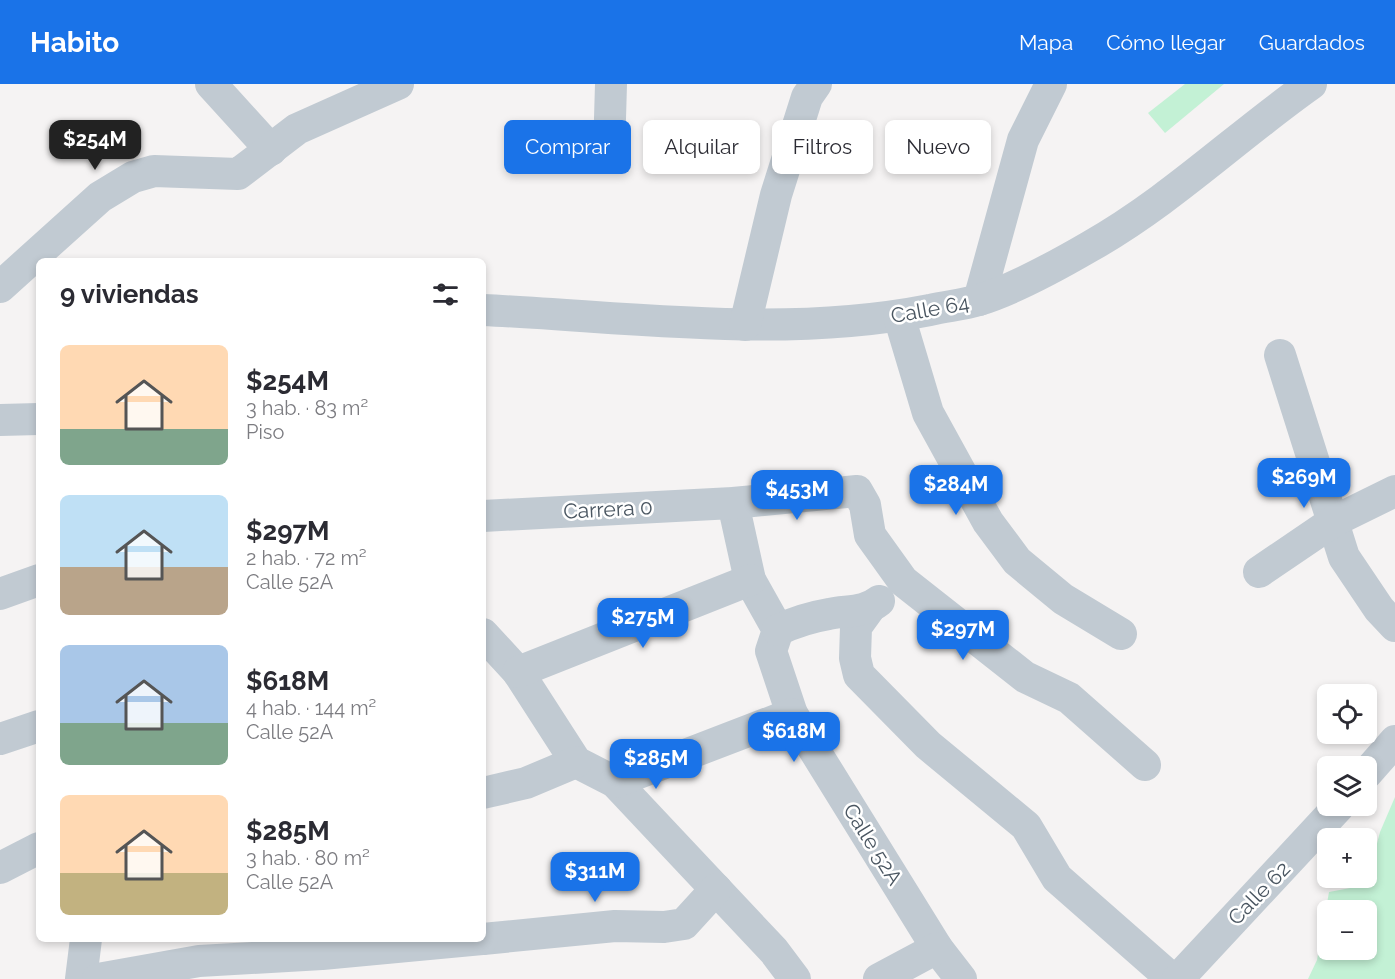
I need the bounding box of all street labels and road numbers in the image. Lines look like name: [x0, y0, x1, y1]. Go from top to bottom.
street label: Calle 64: [889, 290, 971, 328]
street label: Carrera 0: [563, 494, 653, 524]
street label: Calle 52A: [838, 799, 908, 889]
street label: Calle 62: [1223, 856, 1295, 930]

